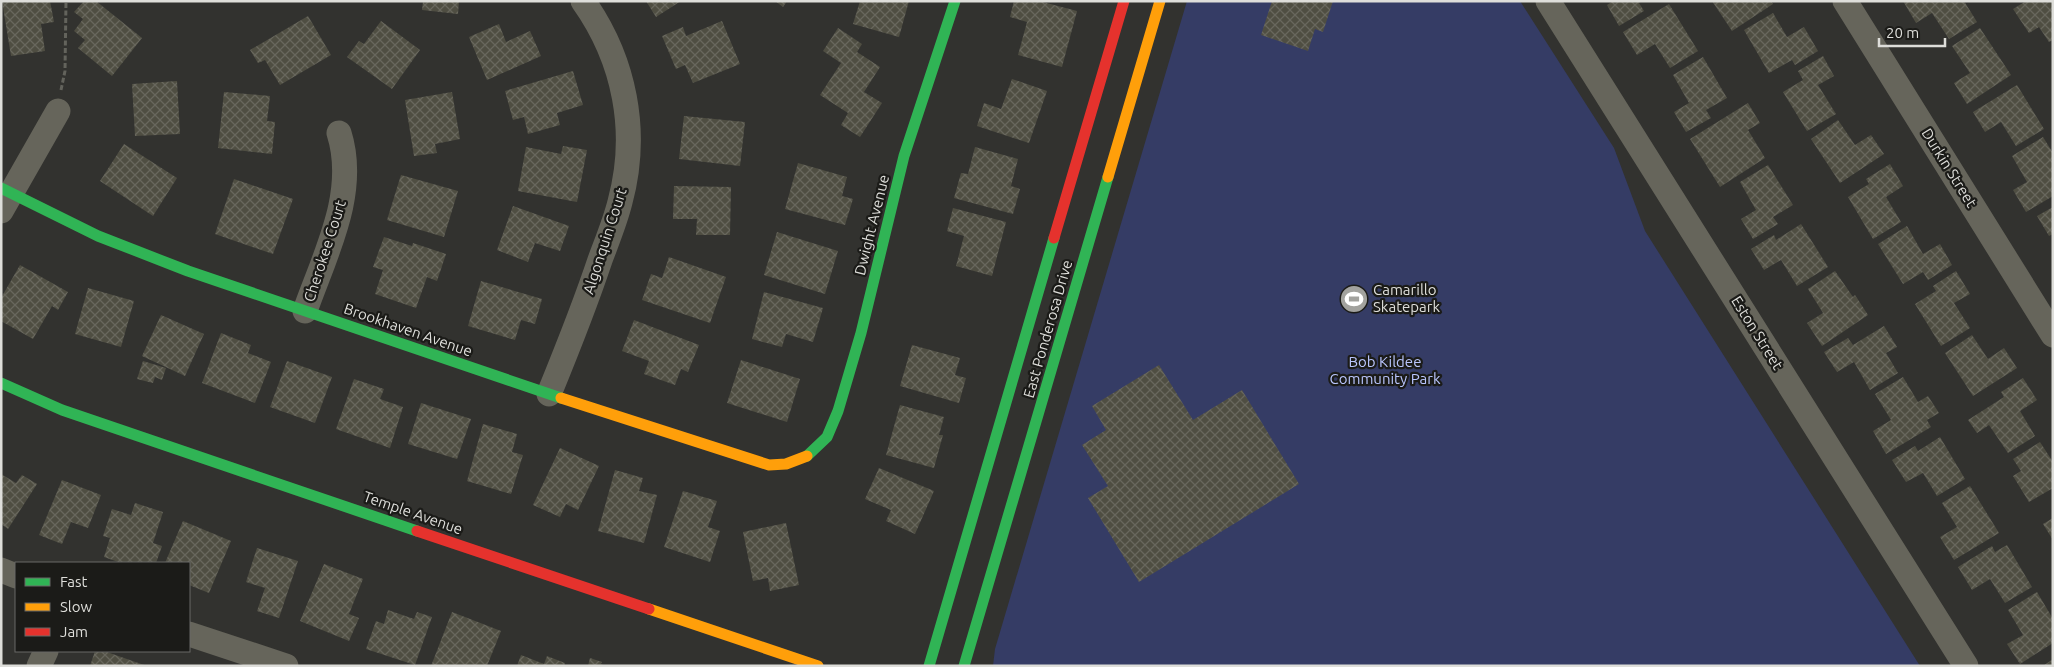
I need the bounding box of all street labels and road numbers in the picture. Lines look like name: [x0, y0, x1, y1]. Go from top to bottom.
street label: Durkin Street: [1918, 125, 1981, 210]
street label: Dwight Avenue: [851, 173, 892, 277]
street label: Algonquin Court: [579, 185, 630, 296]
street label: Cherokee Court: [300, 198, 349, 304]
street label: East Ponderosa Drive: [1020, 258, 1075, 400]
street label: Eston Street: [1728, 293, 1787, 373]
street label: Brookhaven Avenue: [342, 300, 475, 359]
street label: Temple Avenue: [361, 488, 465, 537]

